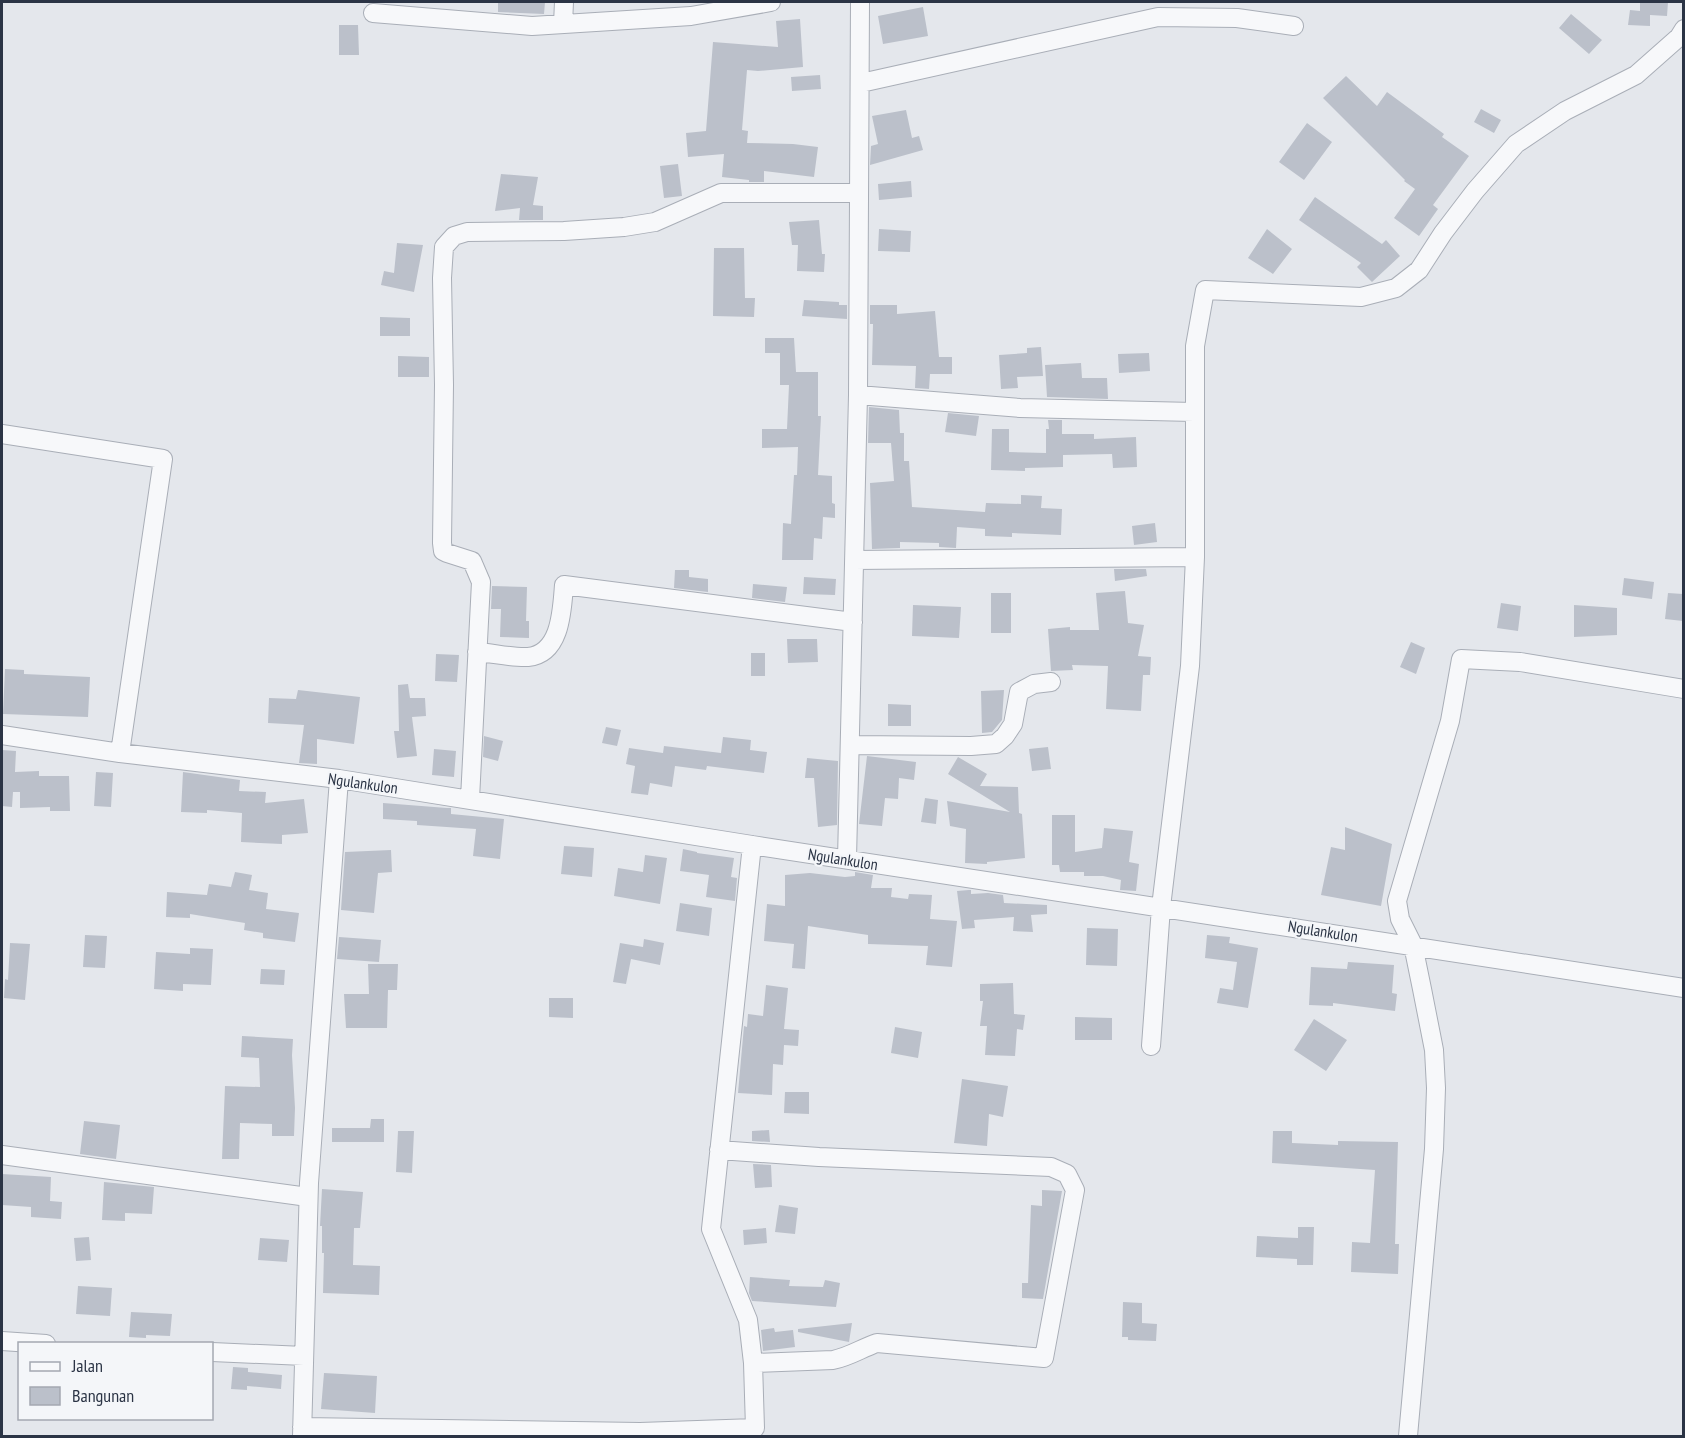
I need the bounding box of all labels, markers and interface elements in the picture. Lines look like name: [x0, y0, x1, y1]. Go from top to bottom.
street label: Ngulankulon: [327, 768, 399, 798]
street label: Ngulankulon: [807, 844, 879, 874]
street label: Ngulankulon: [1287, 916, 1359, 946]
legend: [18, 1342, 213, 1420]
text: Jalan: [71, 1354, 103, 1377]
text: Bangunan: [72, 1384, 134, 1407]

